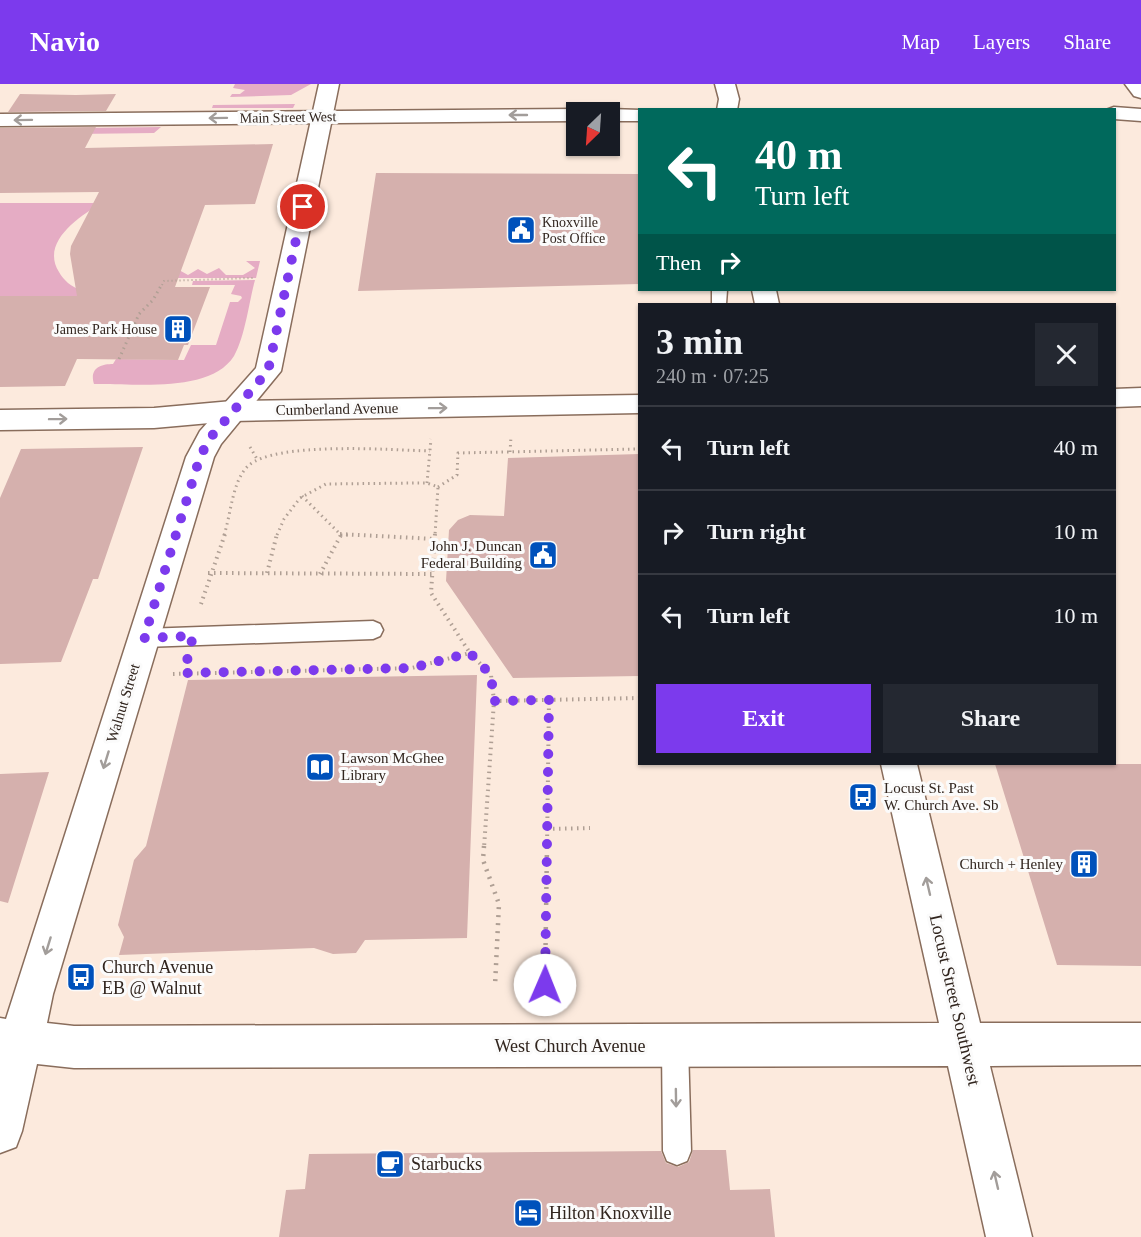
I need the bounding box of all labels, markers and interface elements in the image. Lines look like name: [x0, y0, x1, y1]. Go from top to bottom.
text: Navio: [30, 26, 100, 57]
text: Map: [902, 30, 940, 54]
text: Layers: [973, 30, 1030, 54]
text: Share: [1063, 30, 1111, 54]
north arrow: [566, 102, 620, 156]
map controls: [566, 102, 620, 156]
street label: Main Street West: [240, 109, 337, 126]
one-way arrow: [508, 109, 528, 121]
one-way arrow: [208, 112, 228, 124]
one-way arrow: [13, 114, 33, 126]
icon: left: [656, 132, 734, 210]
text: 40 m: [755, 132, 843, 178]
pin: [277, 181, 328, 232]
text: Turn left: [755, 181, 849, 211]
icon: arrive: [286, 190, 319, 223]
public building icon: Knoxville Post Office: [505, 214, 537, 246]
place label: Knoxville Post Office: [542, 215, 605, 246]
icon: right: [713, 246, 746, 279]
text: Then: [656, 250, 701, 275]
building icon: James Park House: [162, 313, 194, 345]
place label: James Park House: [54, 322, 157, 337]
text: 3 min: [656, 322, 743, 362]
button: close: [1035, 323, 1098, 386]
text: 240 m · 07:25: [656, 365, 769, 387]
street label: Cumberland Avenue: [276, 400, 399, 418]
one-way arrow: [427, 402, 447, 414]
one-way arrow: [48, 413, 68, 425]
icon: left: [656, 432, 689, 465]
text: Turn left: [707, 435, 790, 460]
text: 40 m: [1053, 435, 1098, 460]
icon: right: [656, 516, 689, 549]
text: Turn right: [707, 519, 806, 544]
text: 10 m: [1053, 519, 1098, 544]
place label: John J. Duncan Federal Building: [421, 538, 522, 571]
public building icon: John J. Duncan Federal Building: [527, 539, 559, 571]
icon: left: [656, 600, 689, 633]
text: Turn left: [707, 603, 790, 628]
text: 10 m: [1053, 603, 1098, 628]
street label: Walnut Street: [103, 661, 143, 744]
button: Exit: [656, 684, 871, 753]
button: Share: [883, 684, 1098, 753]
one-way arrow: [100, 750, 111, 769]
place label: Lawson McGhee Library: [341, 750, 444, 783]
library icon: Lawson McGhee Library: [304, 751, 336, 783]
place label: Locust St. Past W. Church Ave. Sb: [884, 780, 999, 813]
bus stop icon: Locust St. Past W. Church Ave. Sb: [847, 781, 879, 813]
building icon: Church + Henley: [1068, 848, 1100, 880]
place label: Church + Henley: [960, 856, 1063, 872]
one-way arrow: [922, 877, 933, 896]
street label: Locust Street Southwest: [926, 913, 984, 1087]
one-way arrow: [42, 936, 53, 955]
position arrow: [513, 953, 577, 1017]
place label: Church Avenue EB @ Walnut: [102, 957, 213, 998]
bus stop icon: Church Avenue EB @ Walnut: [65, 961, 97, 993]
street label: West Church Avenue: [494, 1036, 646, 1056]
one-way arrow: [670, 1088, 682, 1108]
cafe icon: Starbucks: [374, 1148, 406, 1180]
place label: Starbucks: [411, 1154, 482, 1174]
one-way arrow: [990, 1171, 1001, 1190]
hotel icon: Hilton Knoxville: [512, 1197, 544, 1229]
place label: Hilton Knoxville: [549, 1203, 672, 1223]

